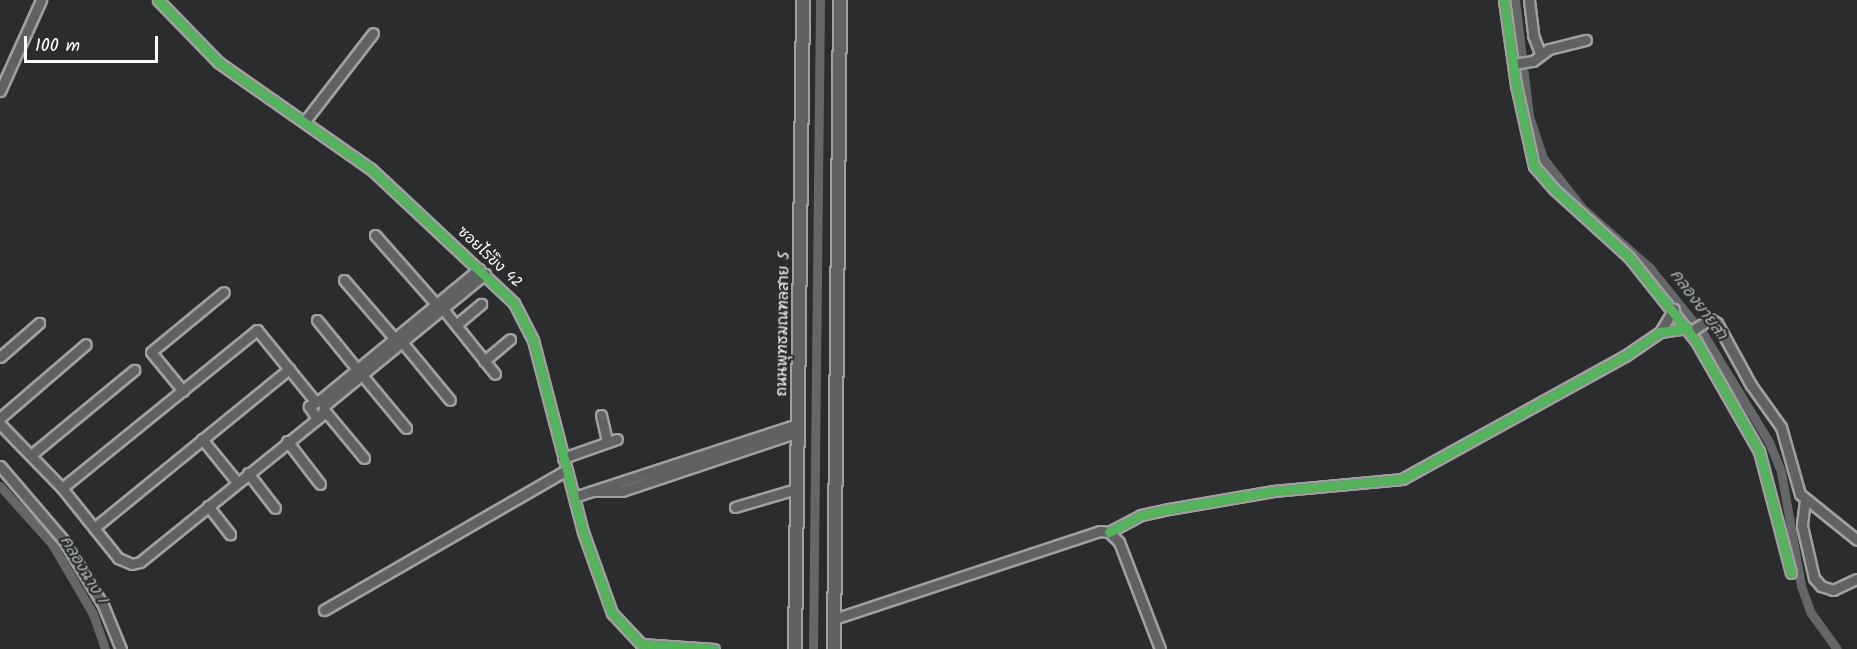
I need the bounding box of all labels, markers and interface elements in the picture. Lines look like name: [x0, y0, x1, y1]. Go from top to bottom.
scale bar: [27, 24, 160, 62]
text: 100 m: [35, 32, 80, 61]
street label: ซอยไร่ขิง 42: [453, 224, 525, 292]
street label: ถนนพุทธมณฑลสาย 5: [774, 251, 794, 397]
water label: คลองยายสา: [1665, 266, 1731, 344]
water label: คลองฉาง 1: [55, 533, 111, 607]

